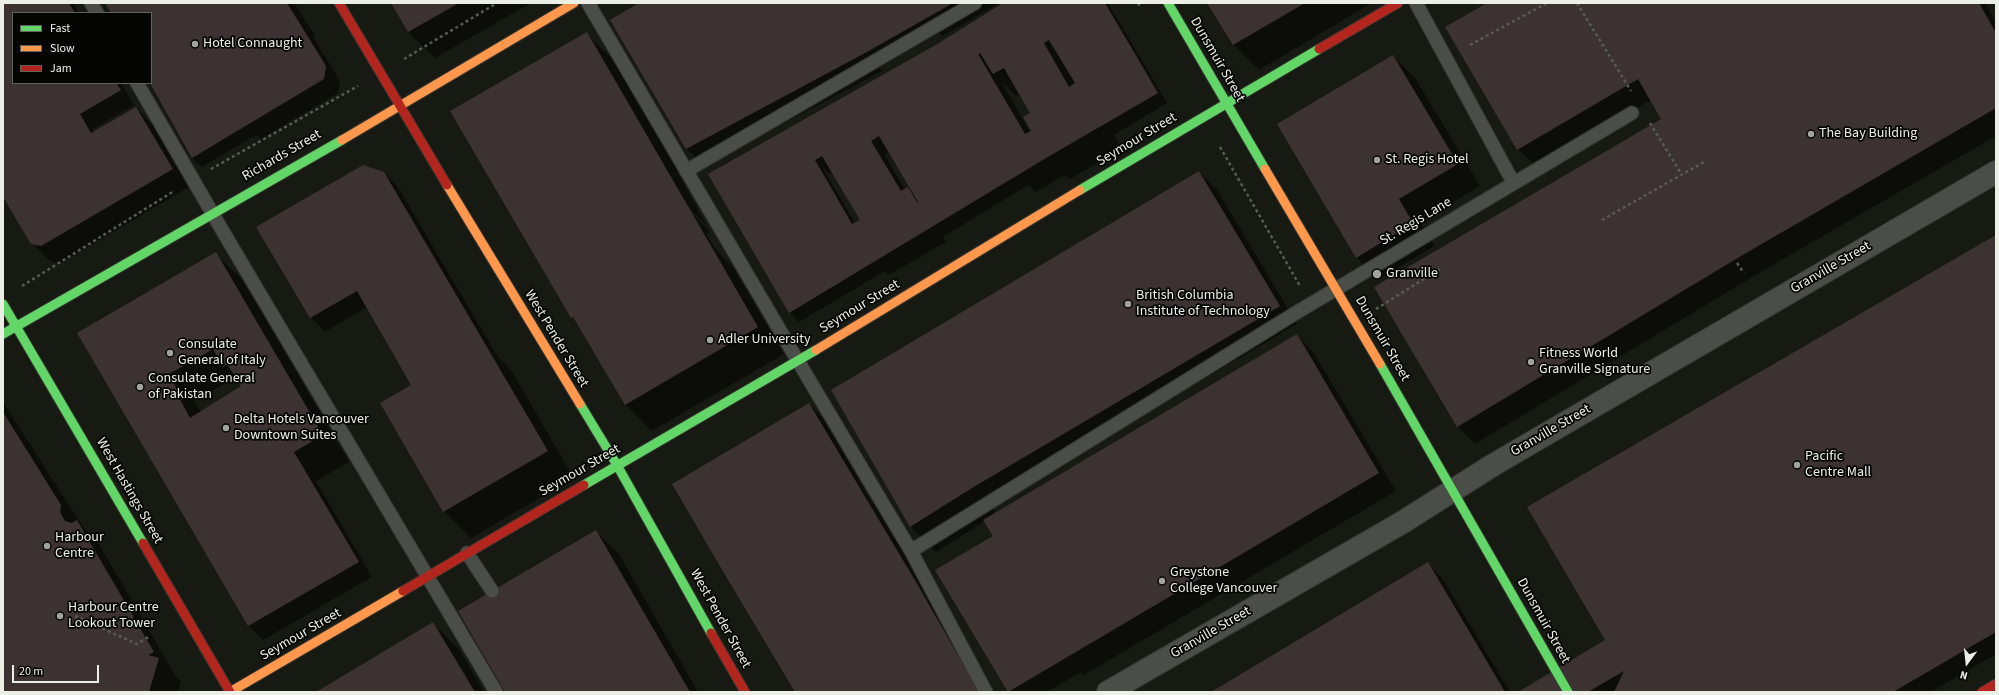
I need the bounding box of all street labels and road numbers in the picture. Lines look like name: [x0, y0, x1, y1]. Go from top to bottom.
street label: Dunsmuir Street: [1186, 15, 1248, 105]
street label: Seymour Street: [1094, 109, 1180, 171]
street label: Richards Street: [239, 127, 325, 185]
street label: St. Regis Lane: [1377, 194, 1455, 250]
street label: Granville Street: [1788, 238, 1874, 298]
street label: Seymour Street: [817, 276, 903, 338]
street label: West Pender Street: [520, 287, 592, 391]
street label: Dunsmuir Street: [1351, 294, 1413, 384]
street label: Granville Street: [1508, 401, 1594, 461]
street label: West Hastings Street: [92, 435, 166, 547]
street label: Seymour Street: [537, 441, 623, 501]
street label: West Pender Street: [686, 567, 754, 671]
street label: Dunsmuir Street: [1513, 575, 1573, 667]
street label: Granville Street: [1168, 603, 1254, 663]
street label: Seymour Street: [258, 605, 344, 665]

